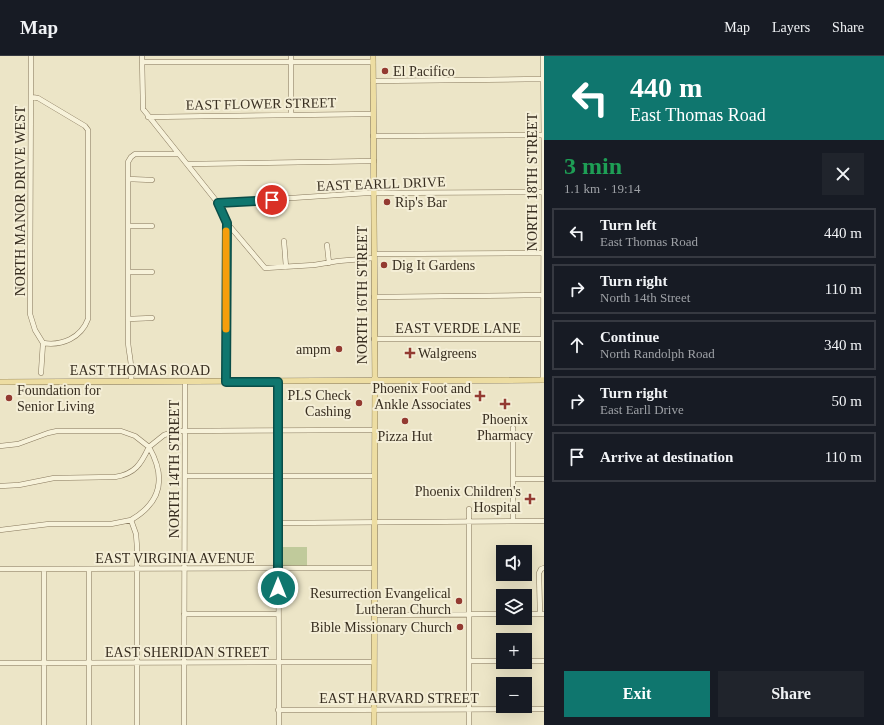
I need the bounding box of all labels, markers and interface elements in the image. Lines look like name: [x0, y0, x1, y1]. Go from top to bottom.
text: Map: [20, 17, 58, 38]
text: Map: [724, 20, 750, 35]
text: Layers: [772, 20, 810, 35]
text: Share: [832, 20, 864, 35]
place label: El Pacifico: [393, 64, 455, 79]
marker: El Pacifico: [380, 66, 390, 76]
icon: left: [564, 72, 616, 124]
text: 440 m: [630, 72, 702, 103]
street label: EAST FLOWER STREET: [186, 95, 337, 113]
street label: NORTH MANOR DRIVE WEST: [13, 105, 28, 296]
text: East Thomas Road: [630, 105, 766, 125]
street label: NORTH 18TH STREET: [525, 112, 540, 251]
text: 3 min: [564, 153, 622, 179]
button: close: [822, 153, 864, 195]
street label: EAST EARLL DRIVE: [316, 174, 446, 194]
text: 1.1 km · 19:14: [564, 181, 641, 196]
pin: [255, 183, 289, 217]
icon: arrive: [261, 189, 283, 211]
place label: Rip's Bar: [395, 195, 447, 210]
marker: Rip's Bar: [382, 197, 392, 207]
text: Turn left: [600, 217, 657, 233]
icon: left: [566, 222, 588, 244]
street label: NORTH 16TH STREET: [355, 225, 370, 364]
text: 440 m: [824, 225, 862, 241]
text: East Thomas Road: [600, 234, 698, 249]
place label: Dig It Gardens: [392, 258, 475, 273]
marker: Dig It Gardens: [379, 260, 389, 270]
text: Turn right: [600, 273, 667, 289]
icon: right: [566, 278, 588, 300]
text: 110 m: [825, 281, 862, 297]
text: North 14th Street: [600, 290, 690, 305]
street label: EAST VERDE LANE: [395, 321, 521, 336]
text: Continue: [600, 329, 659, 345]
icon: ahead: [566, 334, 588, 356]
text: 340 m: [824, 337, 862, 353]
place label: ampm: [296, 342, 331, 357]
marker: ampm: [334, 344, 344, 354]
place label: Walgreens: [418, 346, 477, 361]
text: North Randolph Road: [600, 346, 715, 361]
marker: Walgreens: [405, 348, 415, 358]
street label: EAST THOMAS ROAD: [70, 363, 210, 378]
place label: Phoenix Foot and Ankle Associates: [372, 381, 471, 412]
place label: Foundation for Senior Living: [17, 383, 101, 414]
text: Turn right: [600, 385, 667, 401]
place label: PLS Check Cashing: [288, 388, 351, 419]
marker: Phoenix Foot and Ankle Associates: [474, 390, 486, 402]
icon: right: [566, 390, 588, 412]
marker: Foundation for Senior Living: [4, 393, 14, 403]
text: 50 m: [832, 393, 862, 409]
marker: PLS Check Cashing: [354, 398, 364, 408]
street label: NORTH 14TH STREET: [167, 399, 182, 538]
marker: Phoenix Pharmacy: [500, 399, 510, 409]
text: East Earll Drive: [600, 402, 684, 417]
place label: Phoenix Pharmacy: [477, 412, 533, 443]
marker: Pizza Hut: [400, 416, 410, 426]
place label: Pizza Hut: [378, 429, 433, 444]
icon: arrive: [566, 446, 588, 468]
text: Arrive at destination: [600, 449, 733, 465]
text: 110 m: [825, 449, 862, 465]
place label: Phoenix Children's Hospital: [415, 484, 521, 515]
marker: Phoenix Children's Hospital: [524, 493, 536, 505]
map controls: [496, 545, 532, 713]
button: sound: [496, 545, 532, 581]
street label: EAST VIRGINIA AVENUE: [95, 551, 255, 566]
position arrow: [257, 567, 299, 609]
place label: Resurrection Evangelical Lutheran Church: [310, 586, 451, 617]
button: layers: [496, 589, 532, 625]
marker: Resurrection Evangelical Lutheran Church: [454, 596, 464, 606]
place label: Bible Missionary Church: [310, 620, 452, 635]
marker: Bible Missionary Church: [455, 622, 465, 632]
button: +: [496, 633, 532, 669]
street label: EAST SHERIDAN STREET: [105, 645, 269, 660]
button: Exit: [564, 671, 710, 717]
button: Share: [718, 671, 864, 717]
button: −: [496, 677, 532, 713]
street label: EAST HARVARD STREET: [319, 691, 479, 706]

